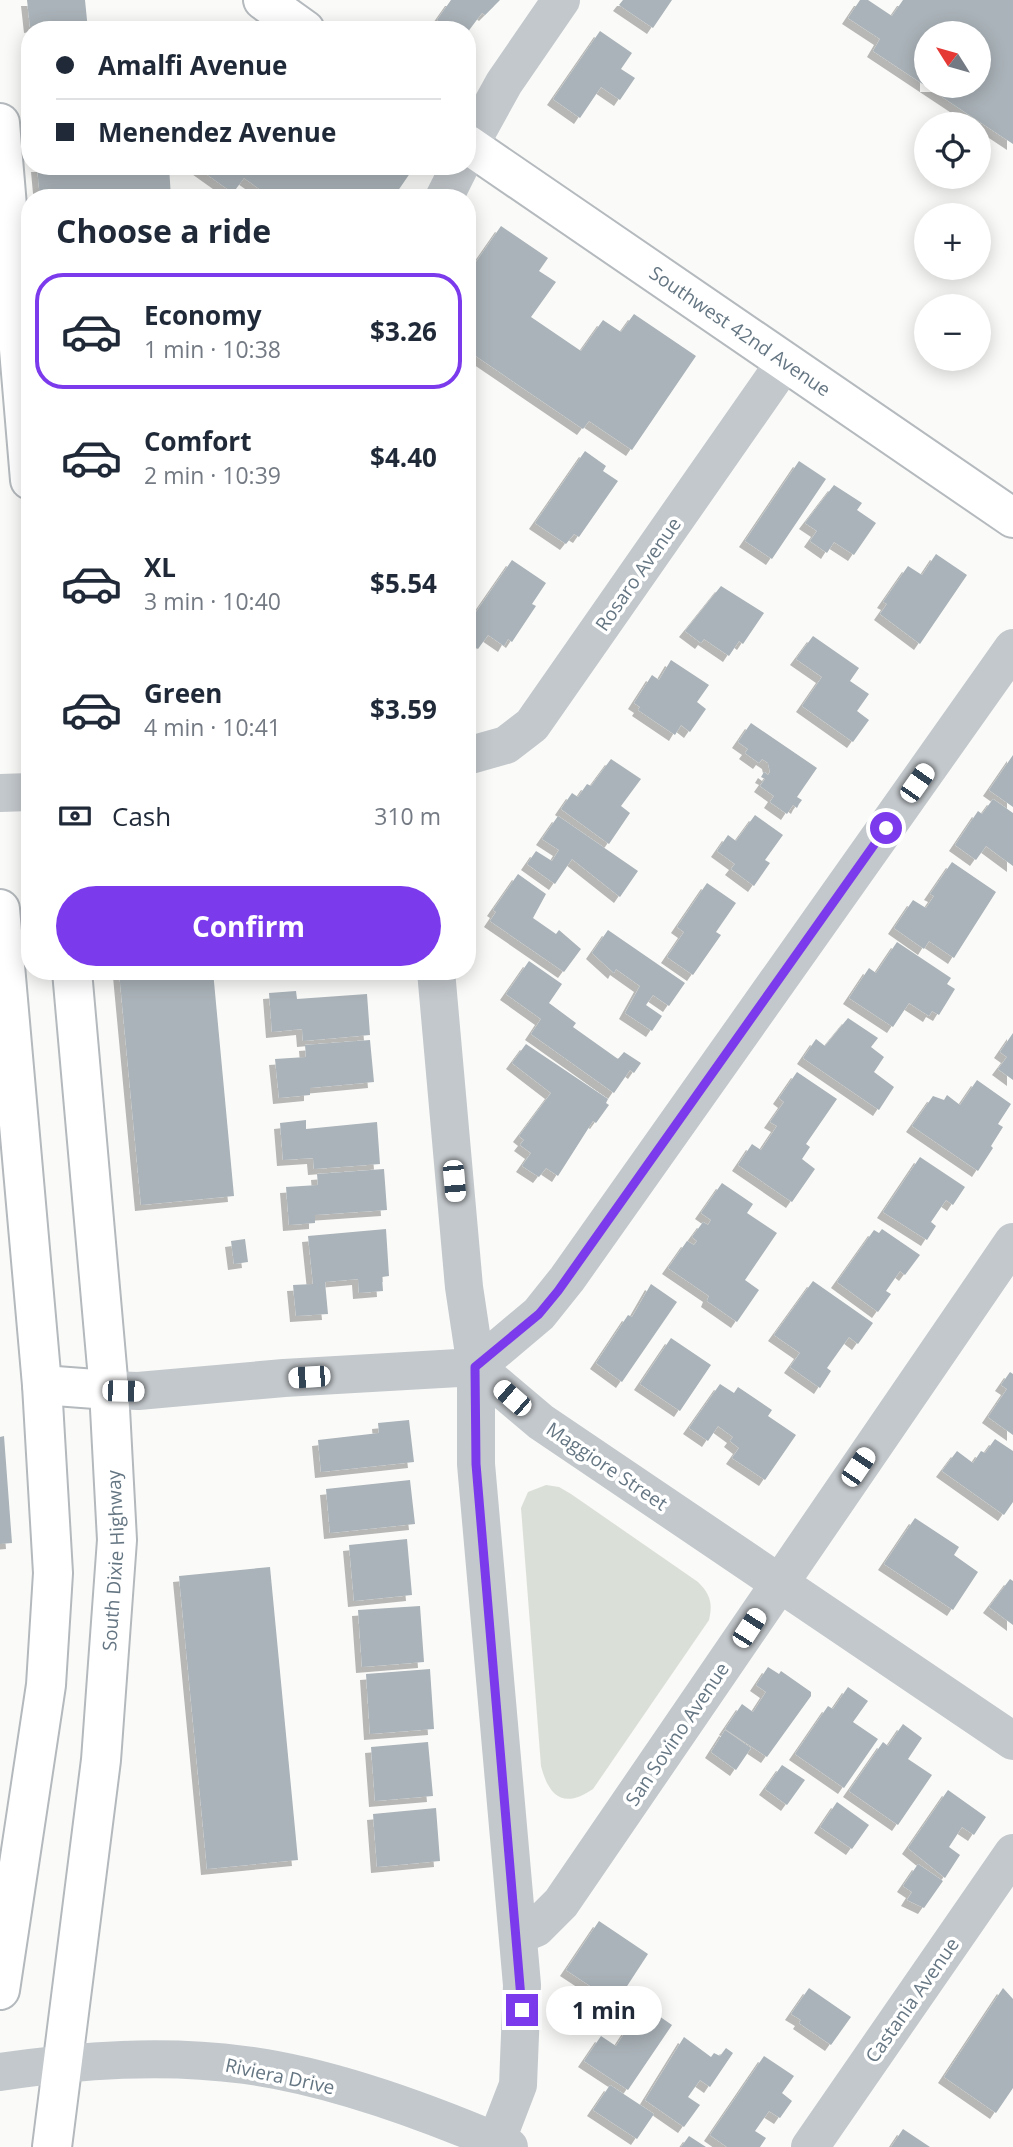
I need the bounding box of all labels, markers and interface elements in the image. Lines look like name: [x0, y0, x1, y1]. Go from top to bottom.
north arrow: [914, 21, 990, 98]
map controls: [914, 21, 991, 371]
text: Amalfi Avenue: [98, 47, 287, 83]
button: locate: [914, 112, 991, 189]
text: Menendez Avenue: [98, 114, 336, 150]
button: +: [914, 203, 991, 280]
text: Choose a ride: [56, 209, 271, 252]
street label: Southwest 42nd Avenue: [644, 260, 836, 402]
button: −: [914, 294, 991, 371]
text: Economy: [144, 297, 262, 333]
icon: car: [60, 300, 123, 363]
text: $3.26: [370, 313, 437, 349]
text: 1 min · 10:38: [144, 333, 281, 365]
text: Comfort: [144, 423, 251, 459]
icon: car: [60, 426, 123, 489]
text: $4.40: [370, 439, 437, 475]
text: 2 min · 10:39: [144, 459, 281, 491]
street label: Rosaro Avenue: [589, 512, 687, 636]
text: XL: [144, 549, 176, 585]
icon: car: [60, 552, 123, 615]
text: $5.54: [370, 565, 437, 601]
text: 3 min · 10:40: [144, 585, 281, 617]
text: Green: [144, 675, 222, 711]
icon: car: [60, 678, 123, 741]
text: $3.59: [370, 691, 437, 727]
text: 4 min · 10:41: [144, 711, 281, 743]
car: [897, 760, 938, 806]
icon: cash: [56, 797, 94, 835]
text: Cash: [112, 798, 171, 834]
text: 310 m: [374, 800, 441, 832]
route start: [870, 812, 902, 844]
button: Confirm: [56, 886, 441, 966]
car: [442, 1159, 467, 1203]
car: [288, 1365, 331, 1389]
car: [490, 1376, 535, 1420]
car: [102, 1380, 145, 1402]
street label: Maggiore Street: [541, 1416, 673, 1516]
car: [838, 1444, 879, 1490]
street label: South Dixie Highway: [96, 1469, 130, 1652]
car: [729, 1605, 770, 1651]
street label: San Sovino Avenue: [619, 1657, 735, 1811]
street label: Castania Avenue: [859, 1932, 965, 2068]
callout: 1 min: [546, 1986, 662, 2035]
route end: [506, 1994, 538, 2026]
text: 1 min: [572, 1994, 636, 2026]
street label: Riviera Drive: [223, 2052, 337, 2100]

